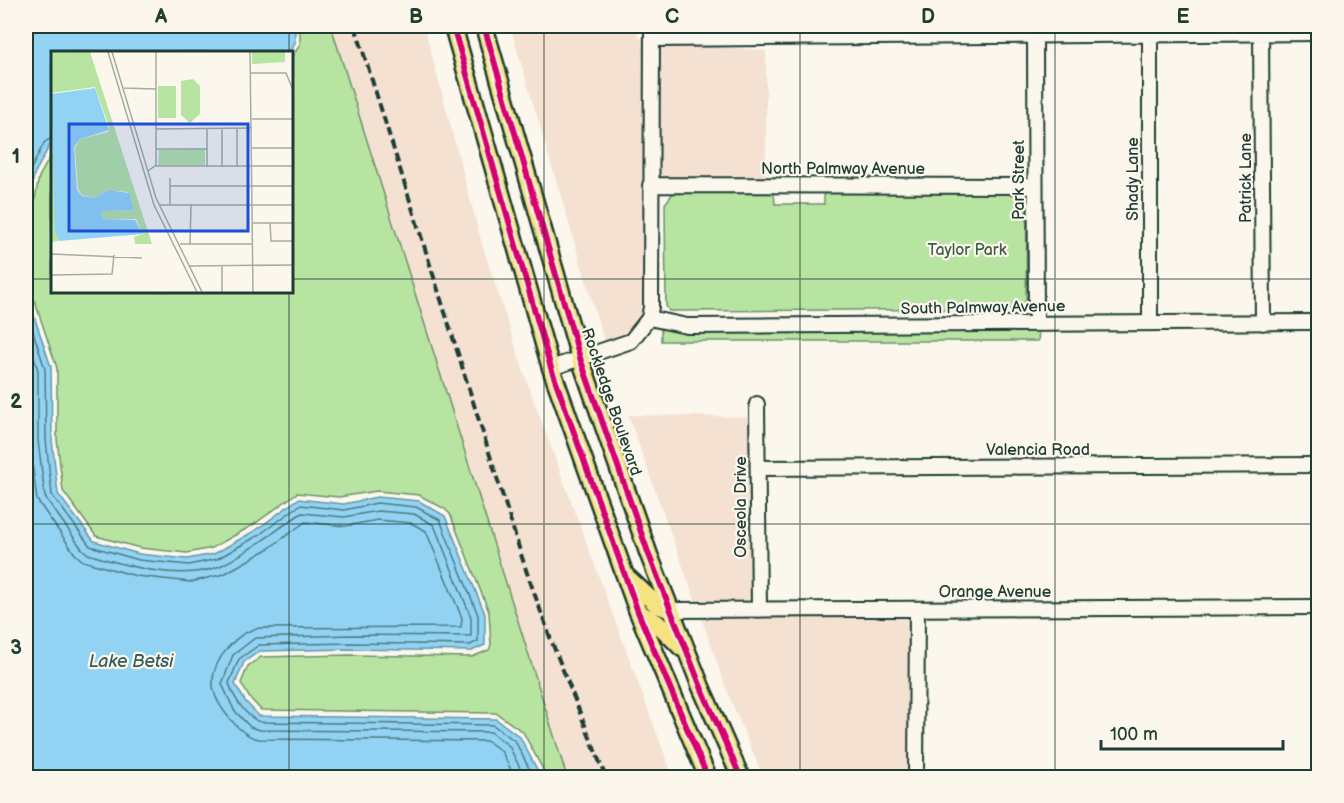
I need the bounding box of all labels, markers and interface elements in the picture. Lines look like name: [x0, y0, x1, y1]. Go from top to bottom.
text: A: [154, 5, 168, 29]
text: B: [409, 5, 423, 29]
text: C: [665, 5, 679, 29]
text: D: [921, 5, 935, 29]
text: E: [1177, 5, 1190, 29]
inset map: [51, 51, 292, 292]
street label: Patrick Lane: [1237, 133, 1256, 223]
street label: Shady Lane: [1124, 137, 1143, 221]
street label: Park Street: [1010, 140, 1029, 220]
text: 1: [12, 145, 20, 169]
street label: North Palmway Avenue: [761, 160, 926, 179]
park label: Taylor Park: [928, 241, 1007, 260]
street label: South Palmway Avenue: [901, 297, 1066, 319]
street label: Rockledge Boulevard: [577, 326, 645, 478]
text: 2: [10, 390, 22, 414]
street label: Valencia Road: [986, 441, 1090, 460]
street label: Osceola Drive: [732, 456, 751, 558]
street label: Orange Avenue: [939, 583, 1052, 602]
text: 3: [10, 636, 22, 660]
water label: Lake Betsi: [89, 651, 174, 672]
scale bar: [1101, 713, 1282, 751]
text: 100 m: [1110, 724, 1158, 745]

